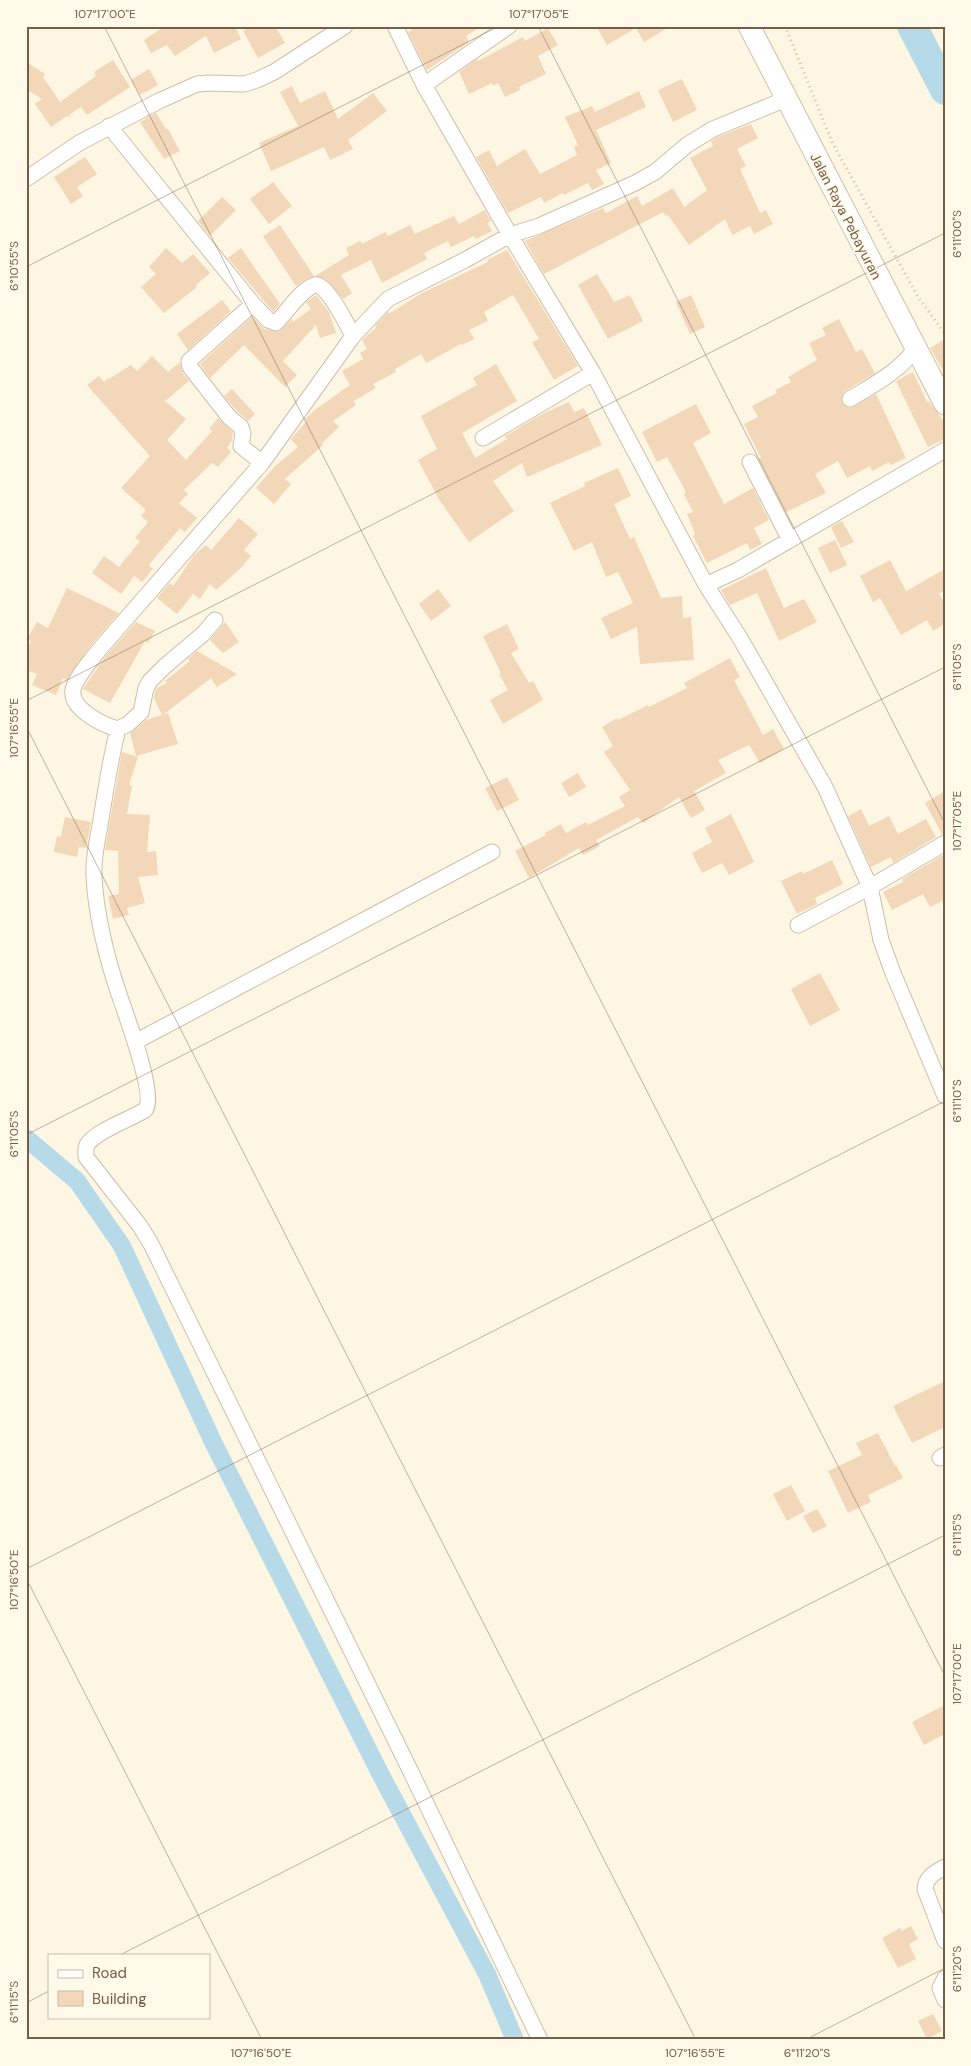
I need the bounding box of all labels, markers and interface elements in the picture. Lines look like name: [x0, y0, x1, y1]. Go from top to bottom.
text: 107°17'00"E: [74, 6, 136, 22]
text: 107°17'05"E: [509, 6, 569, 22]
street label: Jalan Raya Pebayuran: [806, 150, 886, 282]
text: 6°11'00"S: [949, 210, 965, 258]
text: 6°10'55"S: [6, 241, 22, 291]
text: 6°11'05"S: [949, 644, 965, 690]
text: 107°16'55"E: [6, 698, 22, 758]
text: 107°17'05"E: [949, 791, 965, 851]
text: 6°11'10"S: [949, 1079, 965, 1123]
text: 6°11'05"S: [6, 1111, 22, 1157]
text: 6°11'15"S: [949, 1514, 965, 1556]
text: 107°16'50"E: [6, 1549, 22, 1610]
text: 107°17'00"E: [949, 1643, 965, 1705]
text: 6°11'20"S: [949, 1946, 965, 1992]
legend: [48, 1954, 210, 2018]
text: Road: [92, 1963, 127, 1983]
text: 6°11'15"S: [6, 1981, 22, 2023]
text: Building: [92, 1989, 147, 2009]
text: 107°16'50"E: [231, 2045, 292, 2061]
text: 107°16'55"E: [665, 2045, 725, 2061]
text: 6°11'20"S: [784, 2045, 830, 2061]

